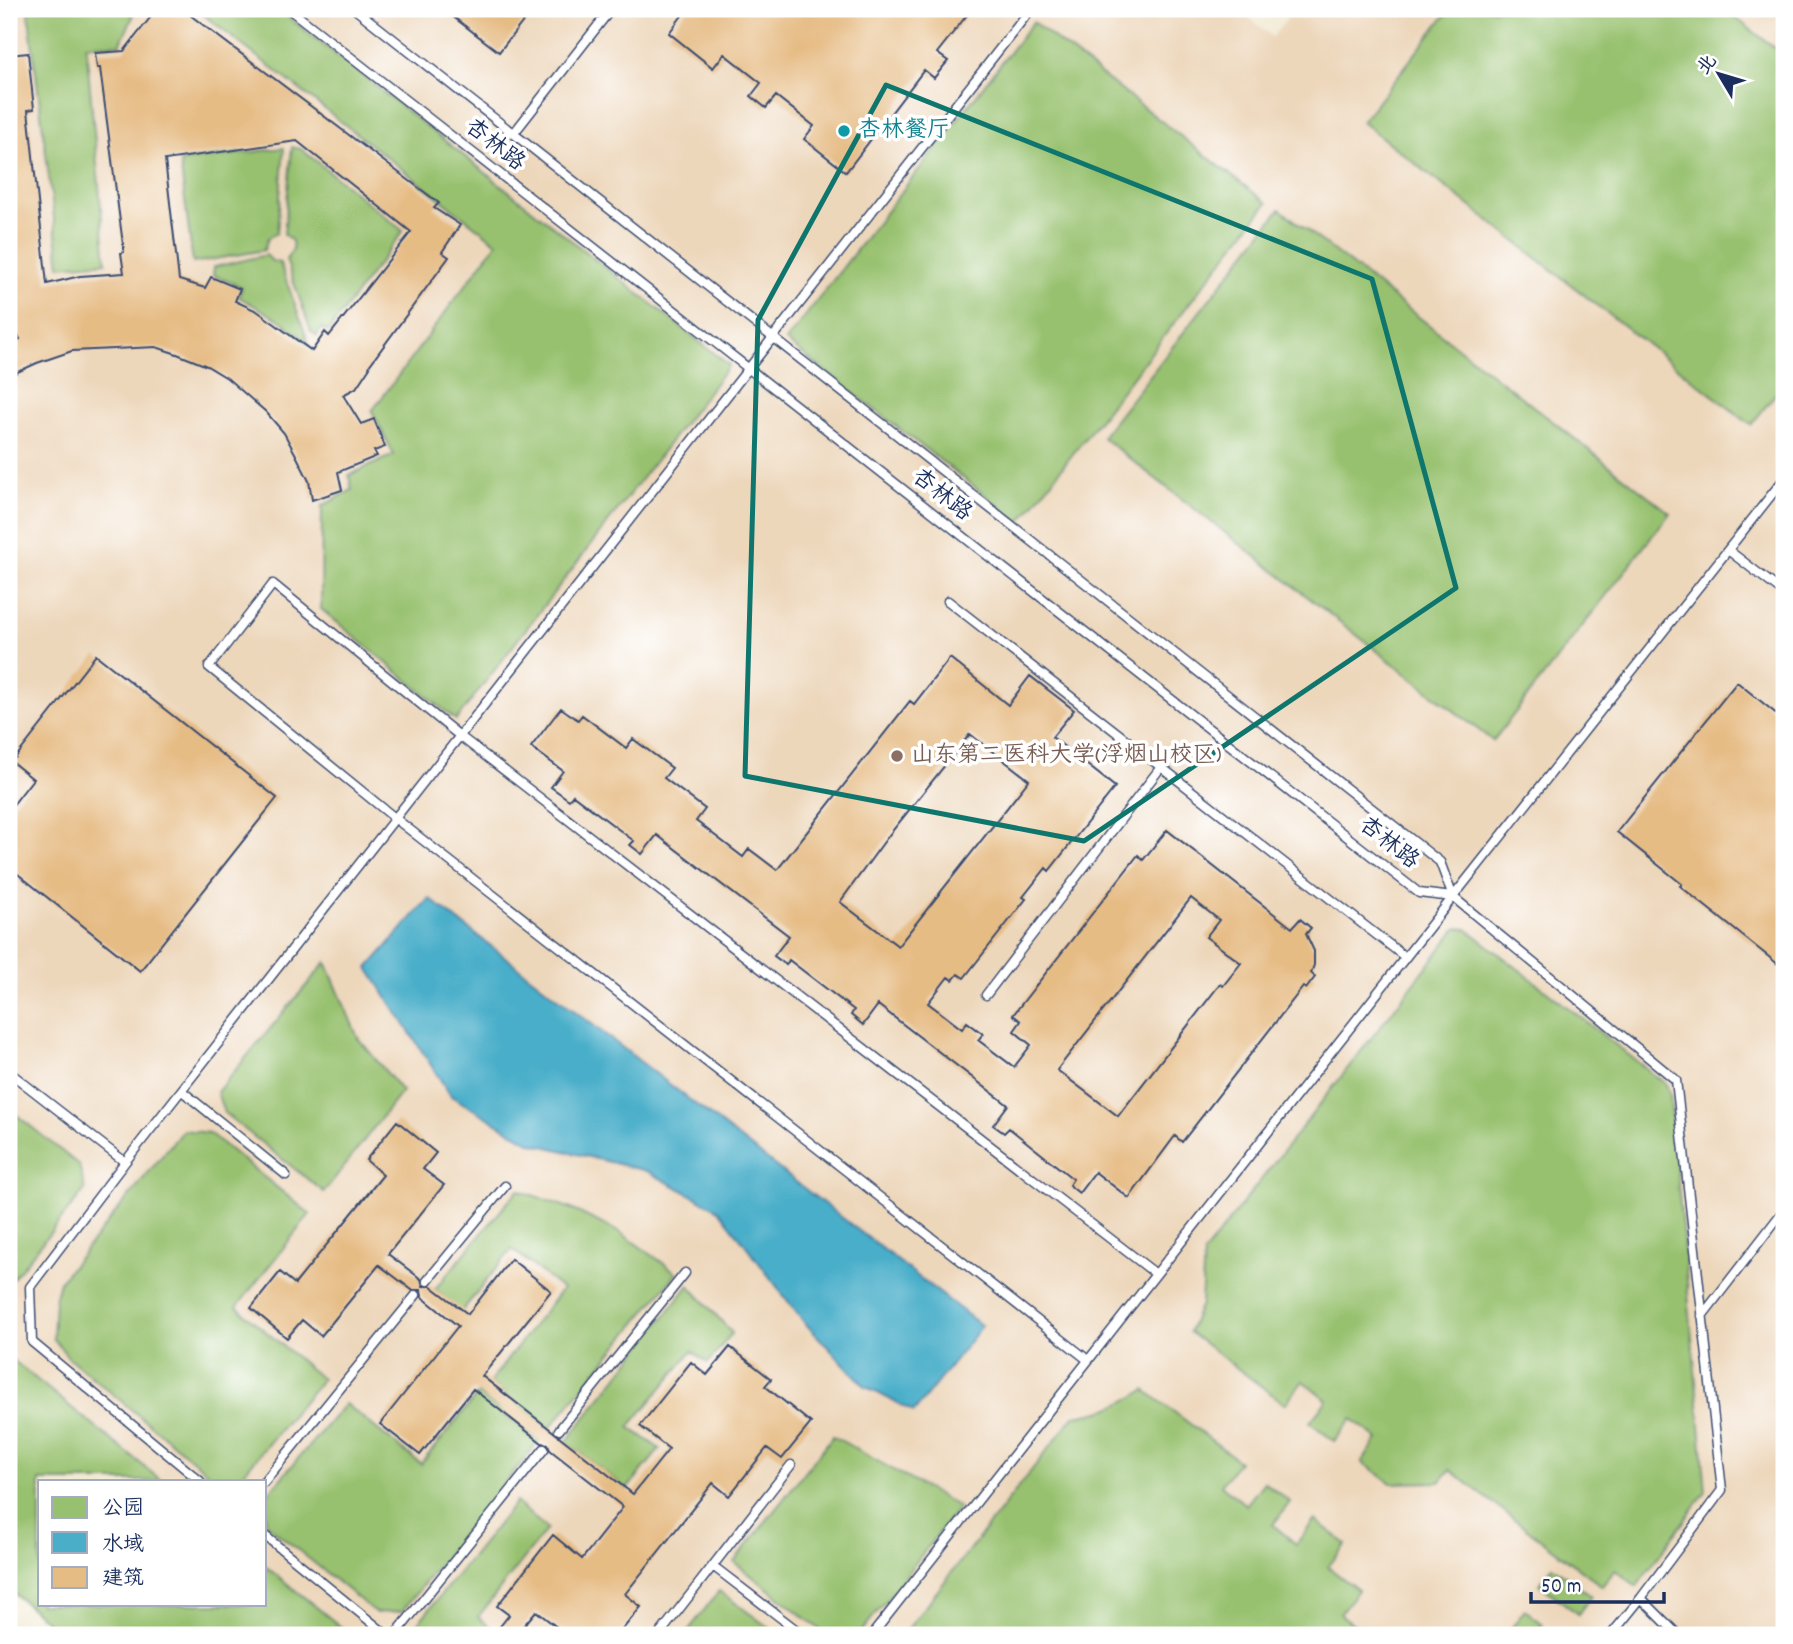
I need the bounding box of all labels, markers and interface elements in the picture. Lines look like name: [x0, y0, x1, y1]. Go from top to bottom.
north arrow: [1685, 38, 1755, 108]
text: 北: [1692, 50, 1725, 81]
street label: 杏林路: [457, 112, 531, 180]
place label: 杏林餐厅: [858, 115, 950, 148]
marker: 杏林餐厅: [836, 123, 852, 139]
street label: 杏林路: [904, 462, 978, 530]
place label: 山东第二医科大学(浮烟山校区): [911, 740, 1222, 773]
marker: 山东第二医科大学(浮烟山校区): [889, 748, 905, 764]
street label: 杏林路: [1351, 810, 1425, 878]
legend: [38, 1480, 266, 1606]
text: 公园: [102, 1495, 144, 1525]
text: 水域: [102, 1531, 144, 1561]
scale bar: [1531, 1560, 1664, 1604]
text: 建筑: [102, 1565, 144, 1595]
text: 50 m: [1541, 1573, 1581, 1603]

